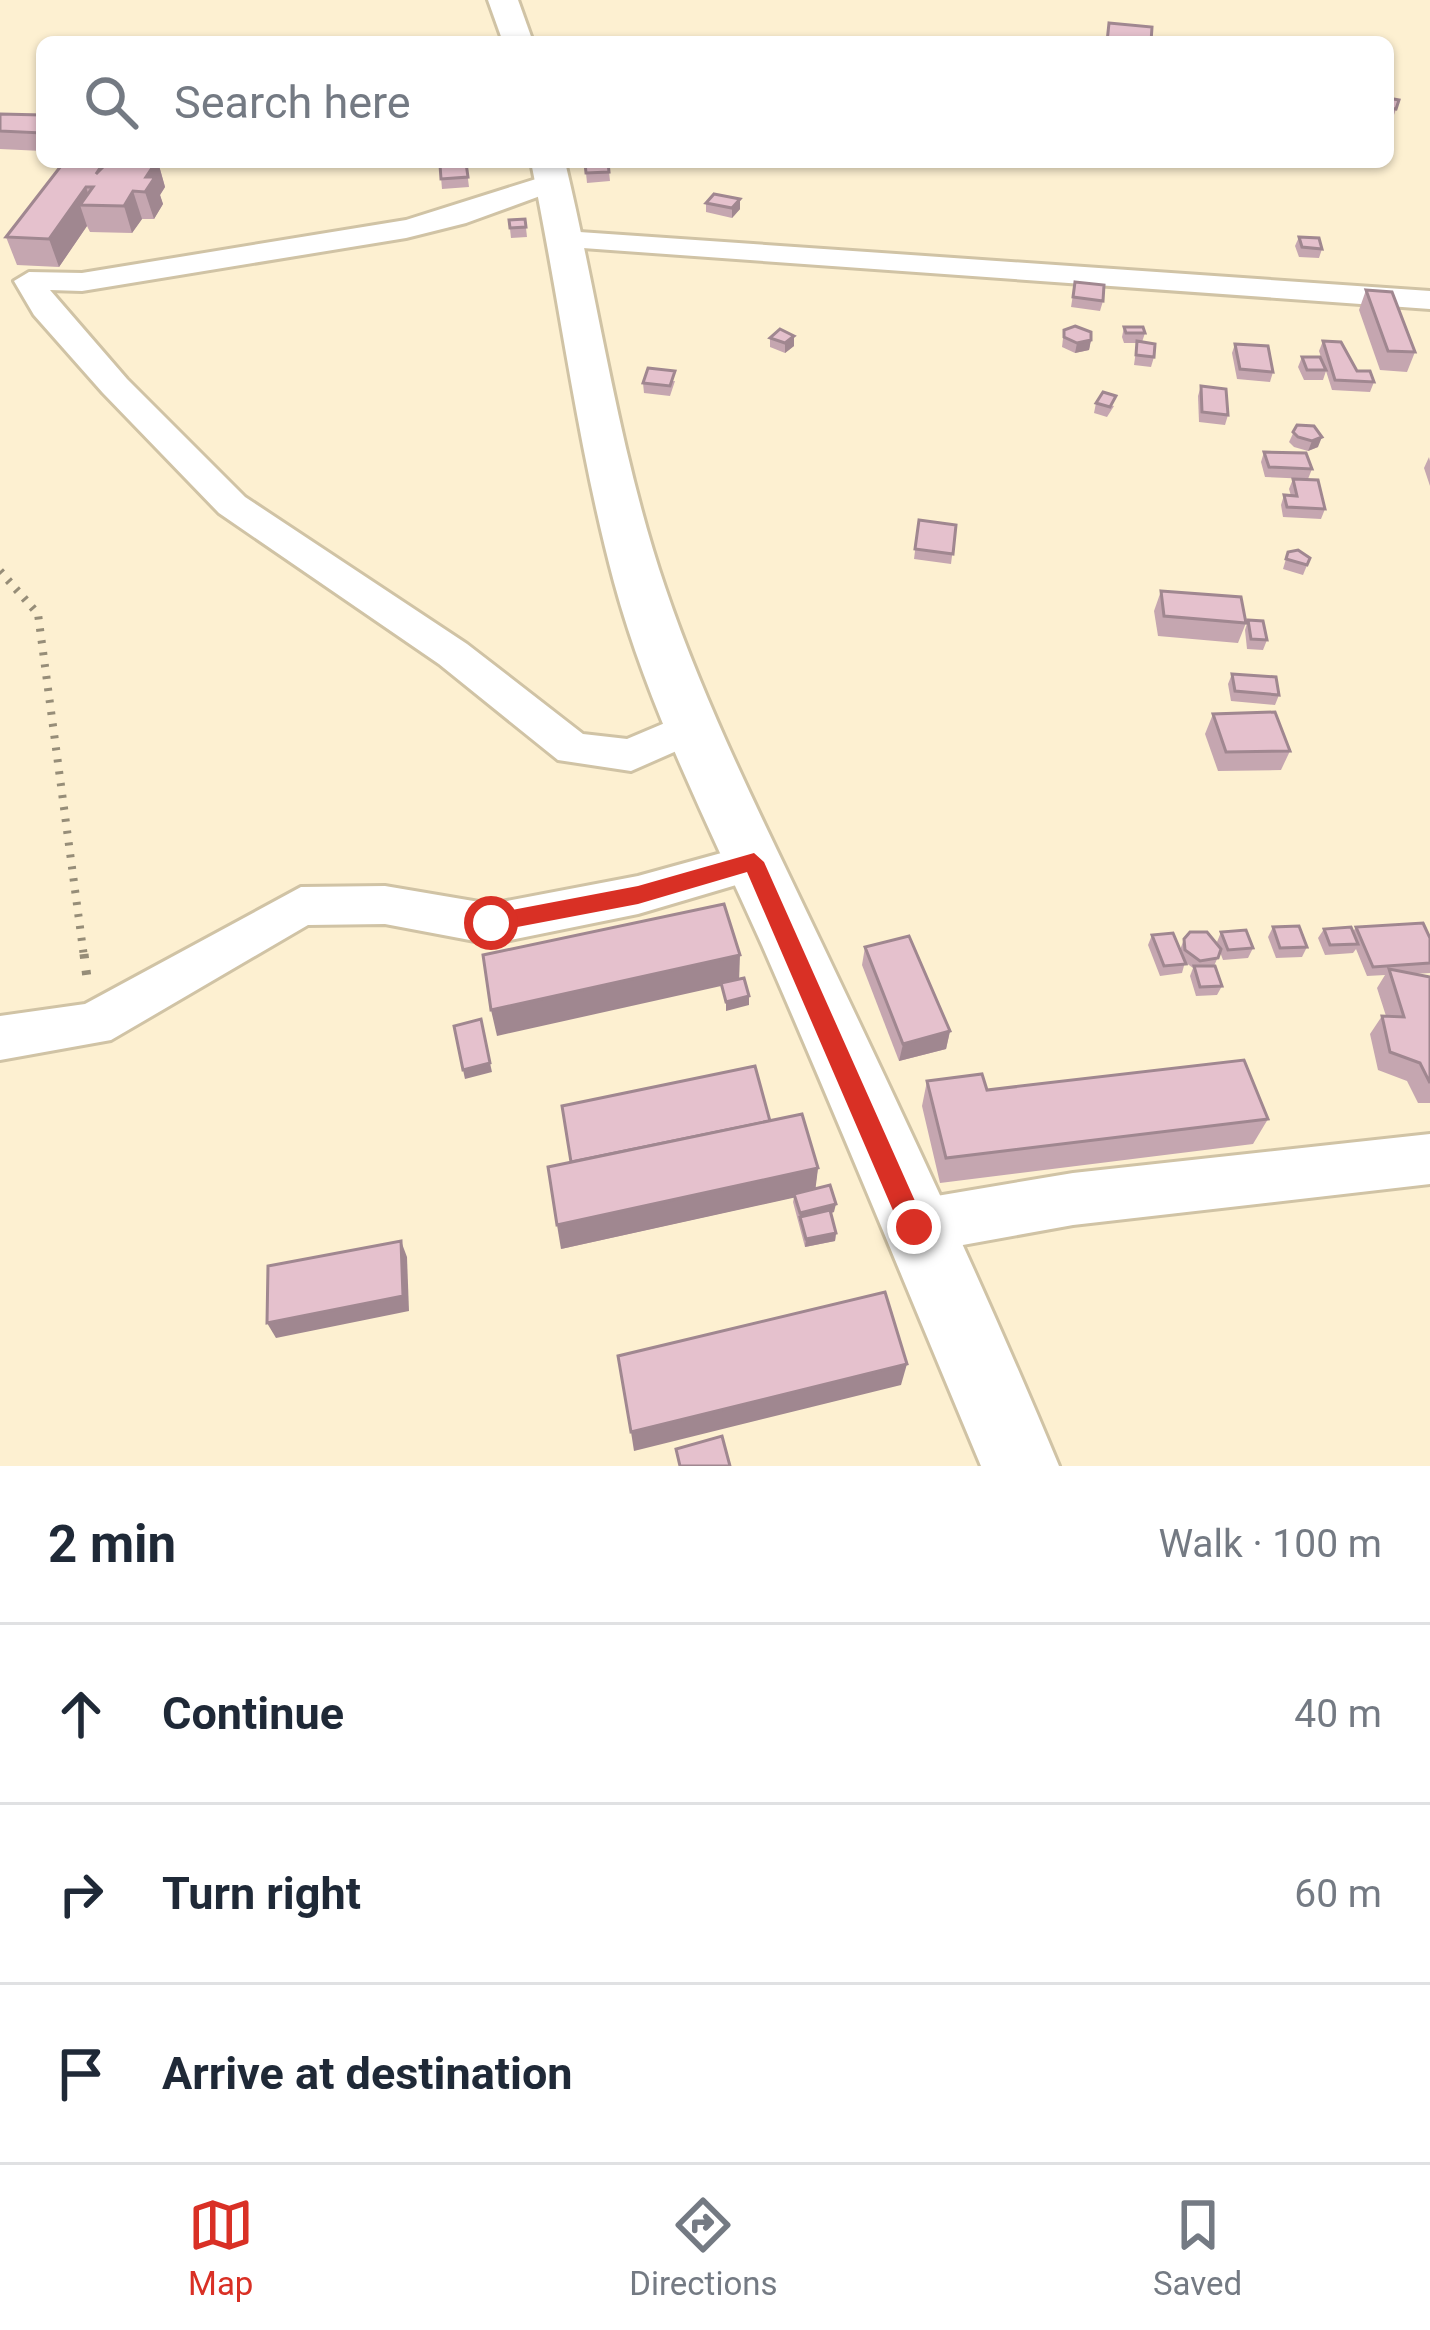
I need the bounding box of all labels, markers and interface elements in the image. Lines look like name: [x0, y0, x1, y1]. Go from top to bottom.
search box: [36, 36, 1394, 168]
icon: search: [78, 69, 144, 135]
text: Search here: [174, 76, 411, 129]
route start: [464, 896, 518, 950]
route end: [887, 1200, 941, 1254]
text: 2 min: [48, 1515, 176, 1574]
text: Walk · 100 m: [1158, 1521, 1382, 1567]
icon: ahead: [48, 1681, 114, 1747]
text: Continue: [162, 1687, 344, 1740]
text: 40 m: [1294, 1691, 1382, 1737]
icon: right: [48, 1861, 114, 1927]
text: Turn right: [162, 1867, 361, 1920]
text: 60 m: [1294, 1871, 1382, 1917]
icon: arrive: [48, 2041, 114, 2107]
text: Arrive at destination: [162, 2047, 573, 2100]
tab: Map: [188, 2192, 254, 2303]
tab: Directions: [629, 2192, 778, 2303]
tab: Saved: [1153, 2192, 1242, 2303]

